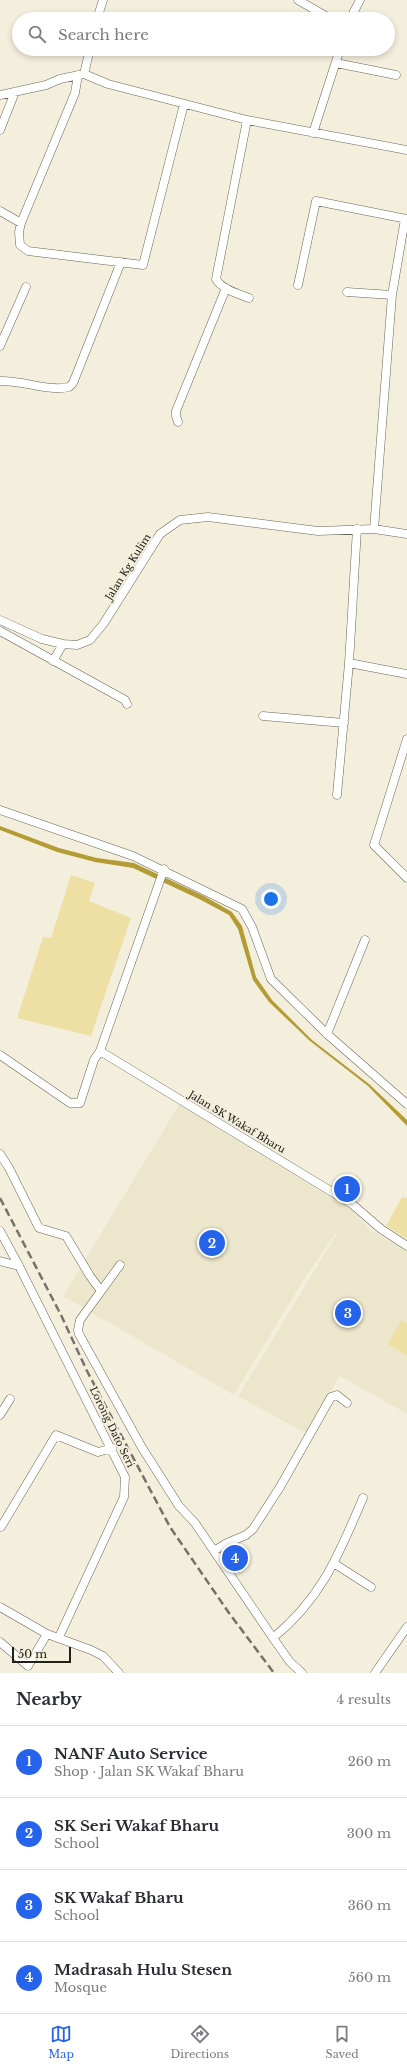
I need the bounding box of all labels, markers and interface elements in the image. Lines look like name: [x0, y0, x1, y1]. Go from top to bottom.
search box: [12, 12, 395, 56]
icon: search: [26, 23, 48, 45]
text: Search here: [58, 25, 149, 44]
street label: Jalan Kg Kulim: [101, 531, 154, 604]
your location: [261, 889, 281, 909]
street label: Jalan SK Wakaf Bharu: [184, 1087, 288, 1156]
pin: 1: [334, 1174, 360, 1204]
pin: 2: [199, 1228, 225, 1258]
pin: 3: [335, 1298, 361, 1328]
street label: Lorong Dato Seri: [87, 1384, 137, 1470]
pin: 4: [222, 1543, 248, 1573]
scale bar: [12, 1645, 71, 1664]
text: 50 m: [18, 1647, 47, 1661]
text: Nearby: [16, 1689, 82, 1710]
text: 4 results: [337, 1691, 391, 1708]
text: NANF Auto Service: [54, 1744, 208, 1763]
text: 1: [26, 1753, 32, 1770]
text: 260 m: [348, 1753, 391, 1770]
text: Shop · Jalan SK Wakaf Bharu: [54, 1763, 244, 1780]
text: SK Seri Wakaf Bharu: [54, 1816, 219, 1835]
text: 2: [25, 1825, 33, 1842]
text: 300 m: [347, 1825, 391, 1842]
text: School: [54, 1835, 100, 1852]
text: SK Wakaf Bharu: [54, 1888, 184, 1907]
text: 3: [25, 1897, 33, 1914]
text: 360 m: [348, 1897, 391, 1914]
text: School: [54, 1907, 100, 1924]
text: Madrasah Hulu Stesen: [54, 1960, 232, 1979]
text: 4: [25, 1969, 33, 1986]
text: 560 m: [348, 1969, 391, 1986]
text: Mosque: [54, 1979, 107, 1996]
tab: Map: [48, 2023, 74, 2061]
tab: Directions: [170, 2023, 229, 2061]
tab: Saved: [326, 2023, 359, 2061]

